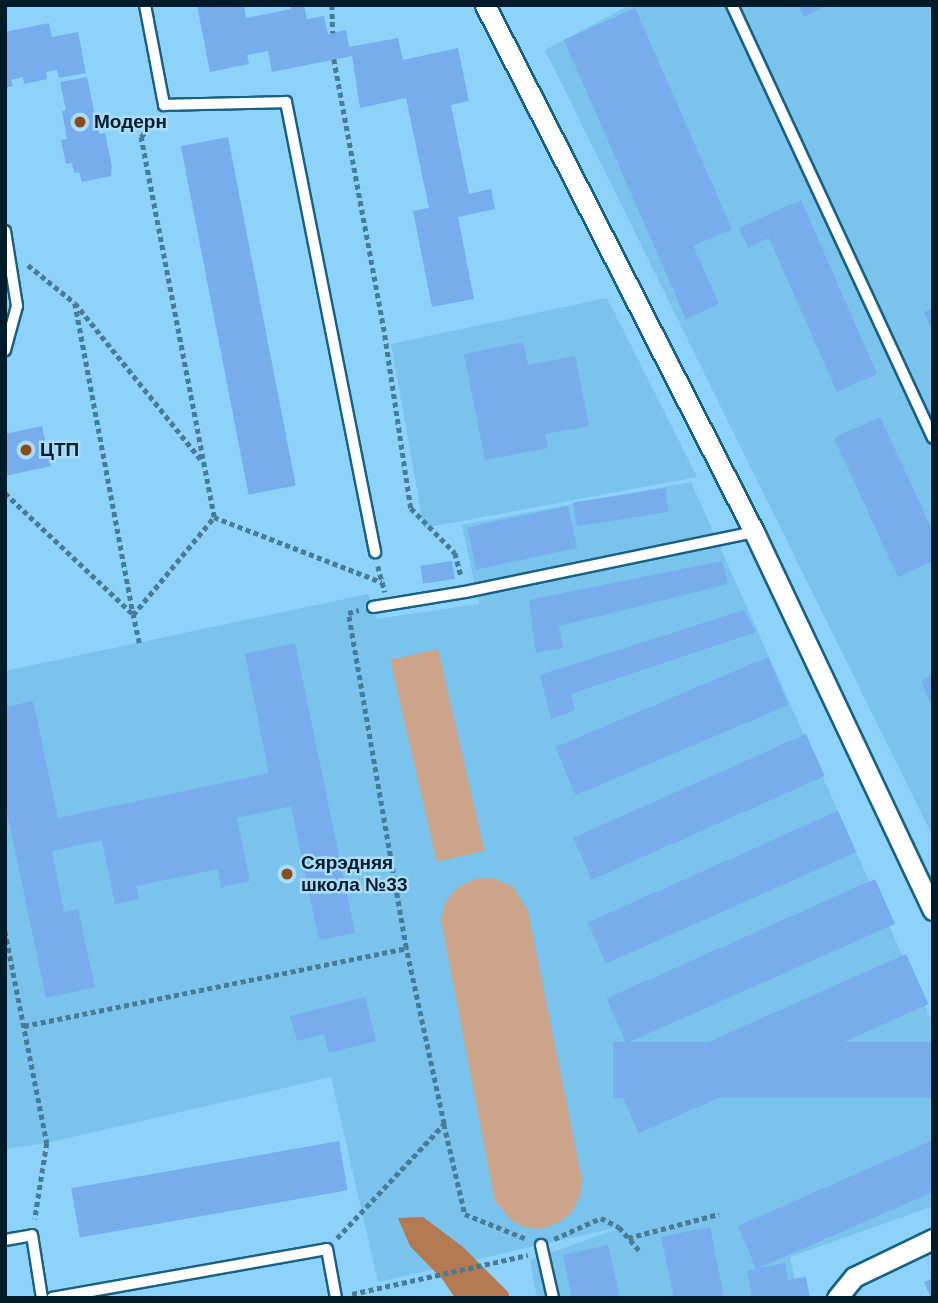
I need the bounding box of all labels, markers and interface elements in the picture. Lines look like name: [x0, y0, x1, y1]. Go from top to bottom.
place label: Модерн: [94, 111, 167, 133]
marker: Модерн: [72, 114, 88, 130]
place label: ЦТП: [40, 439, 79, 461]
marker: ЦТП: [18, 442, 34, 458]
place label: Сярэдняя школа №33: [301, 852, 407, 896]
marker: Сярэдняя школа №33: [279, 866, 295, 882]

